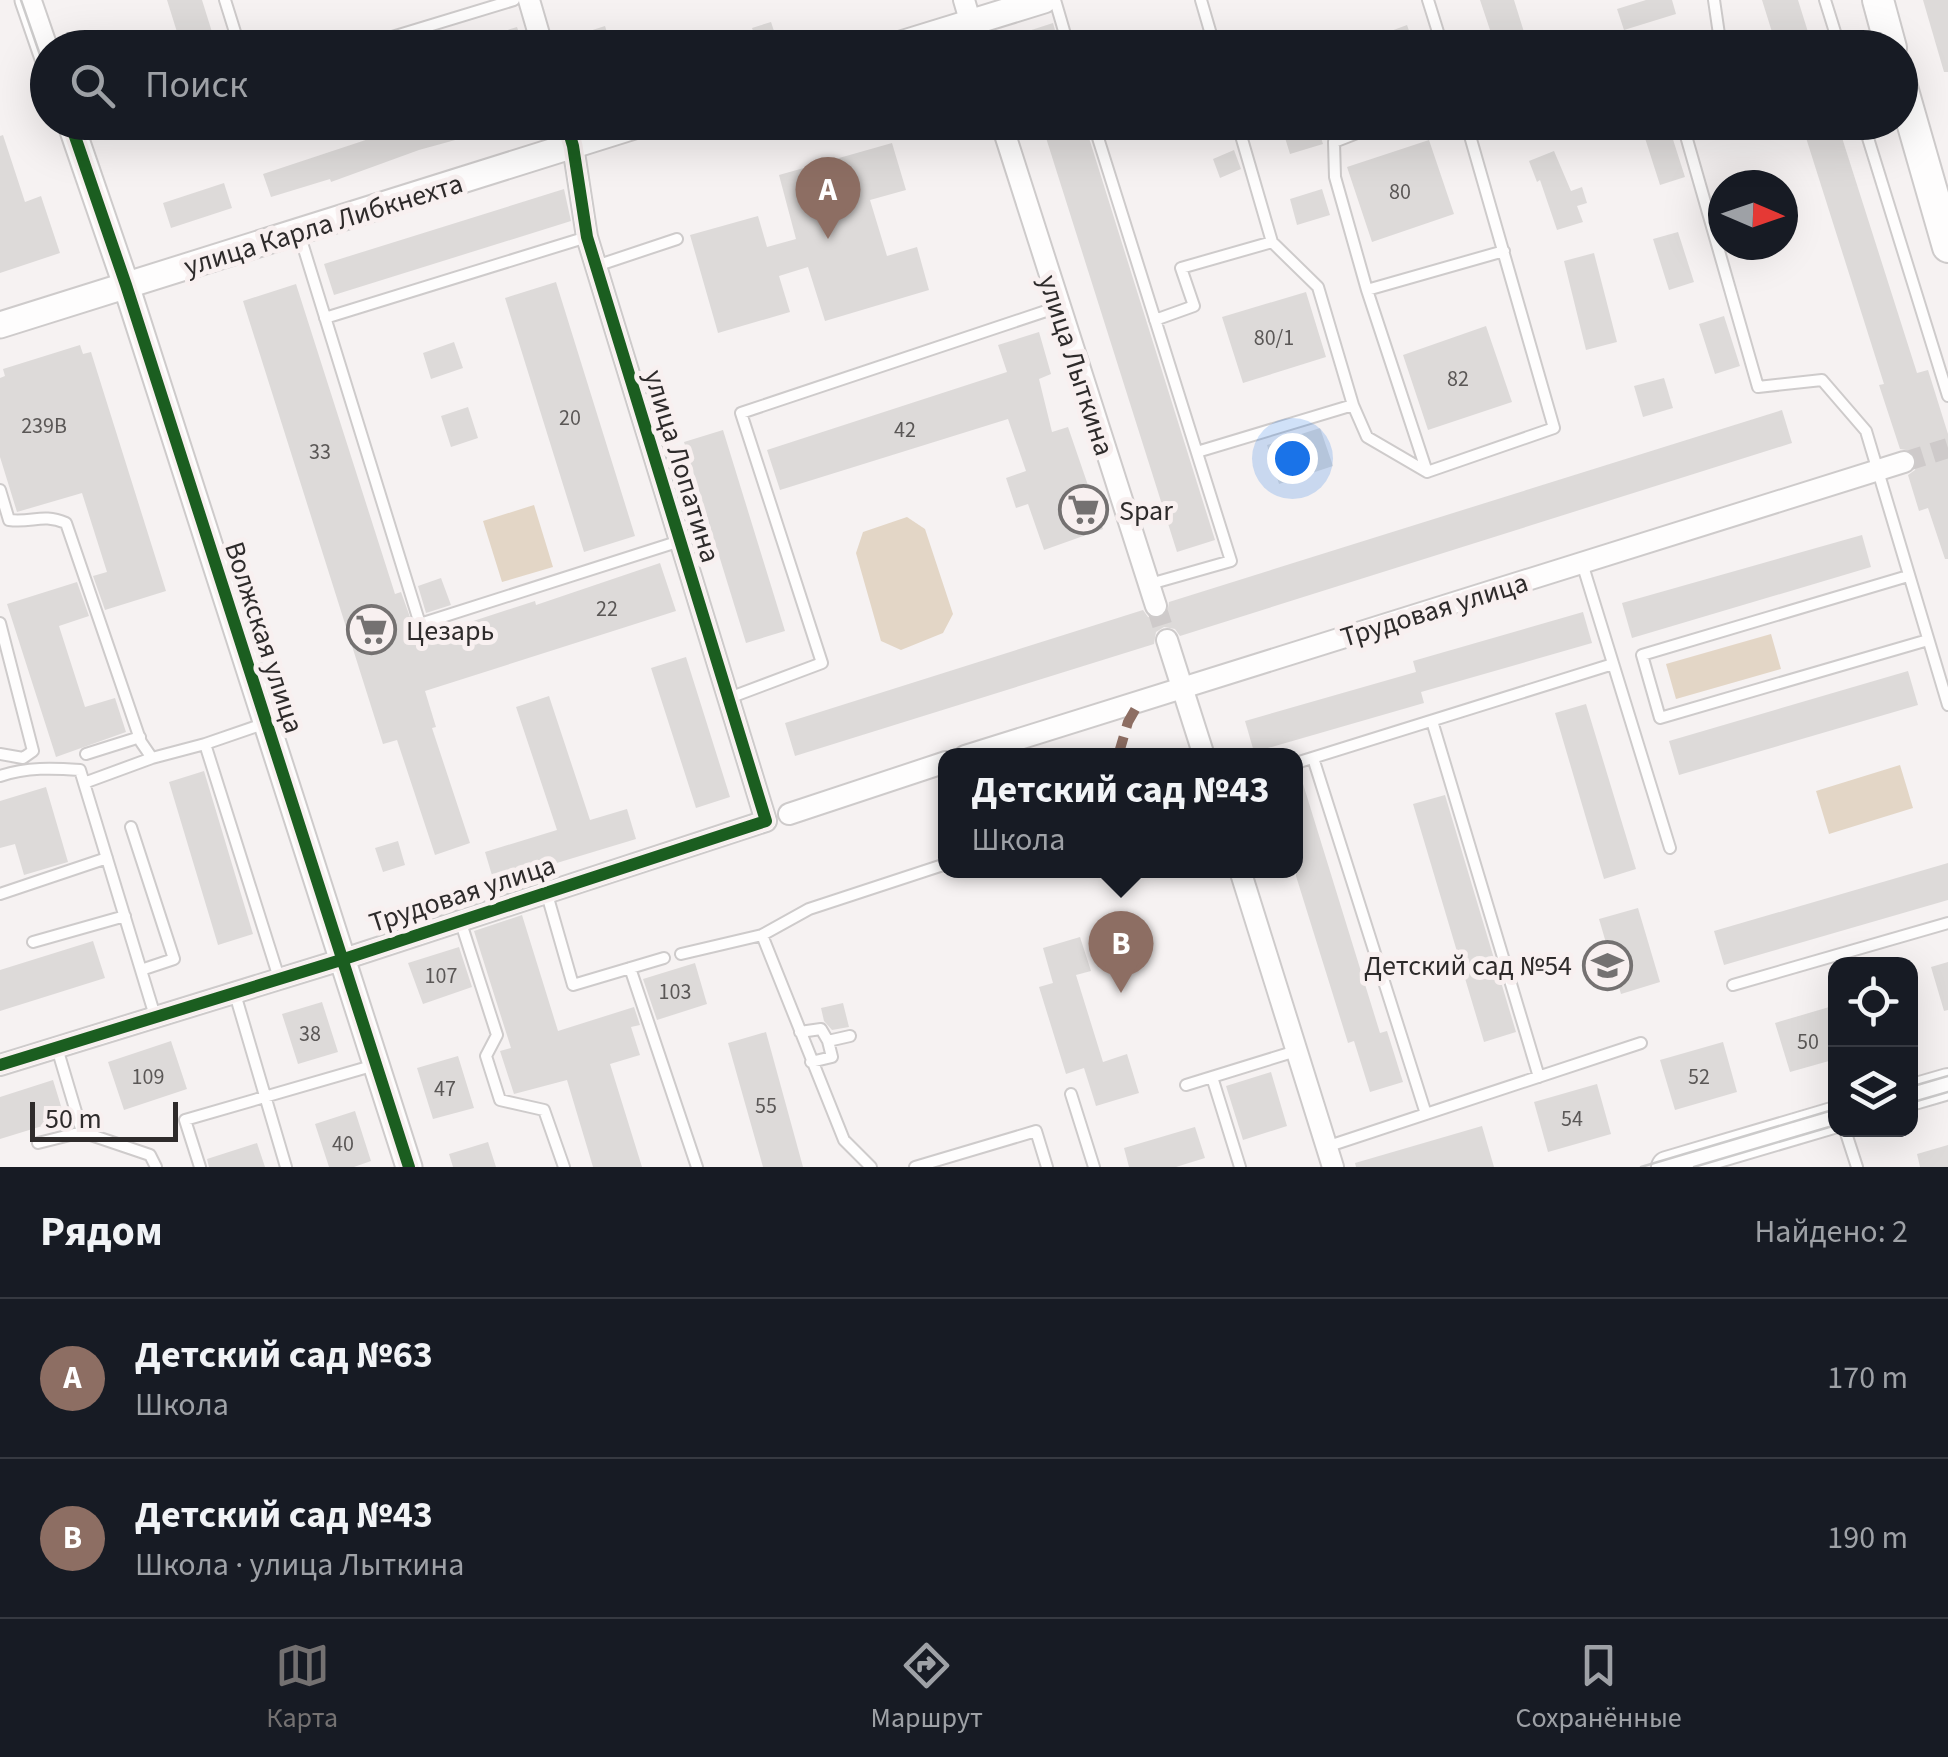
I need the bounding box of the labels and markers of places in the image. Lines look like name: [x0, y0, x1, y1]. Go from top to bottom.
pin: A: [796, 156, 860, 239]
supermarket icon: Spar: [1058, 484, 1110, 536]
place label: Spar: [1119, 491, 1173, 531]
supermarket icon: Цезарь: [345, 604, 397, 656]
place label: Цезарь: [406, 611, 494, 651]
pin: B: [1088, 910, 1154, 993]
school or university icon: Детский сад №54: [1581, 939, 1633, 991]
place label: Детский сад №54: [1364, 946, 1572, 986]

